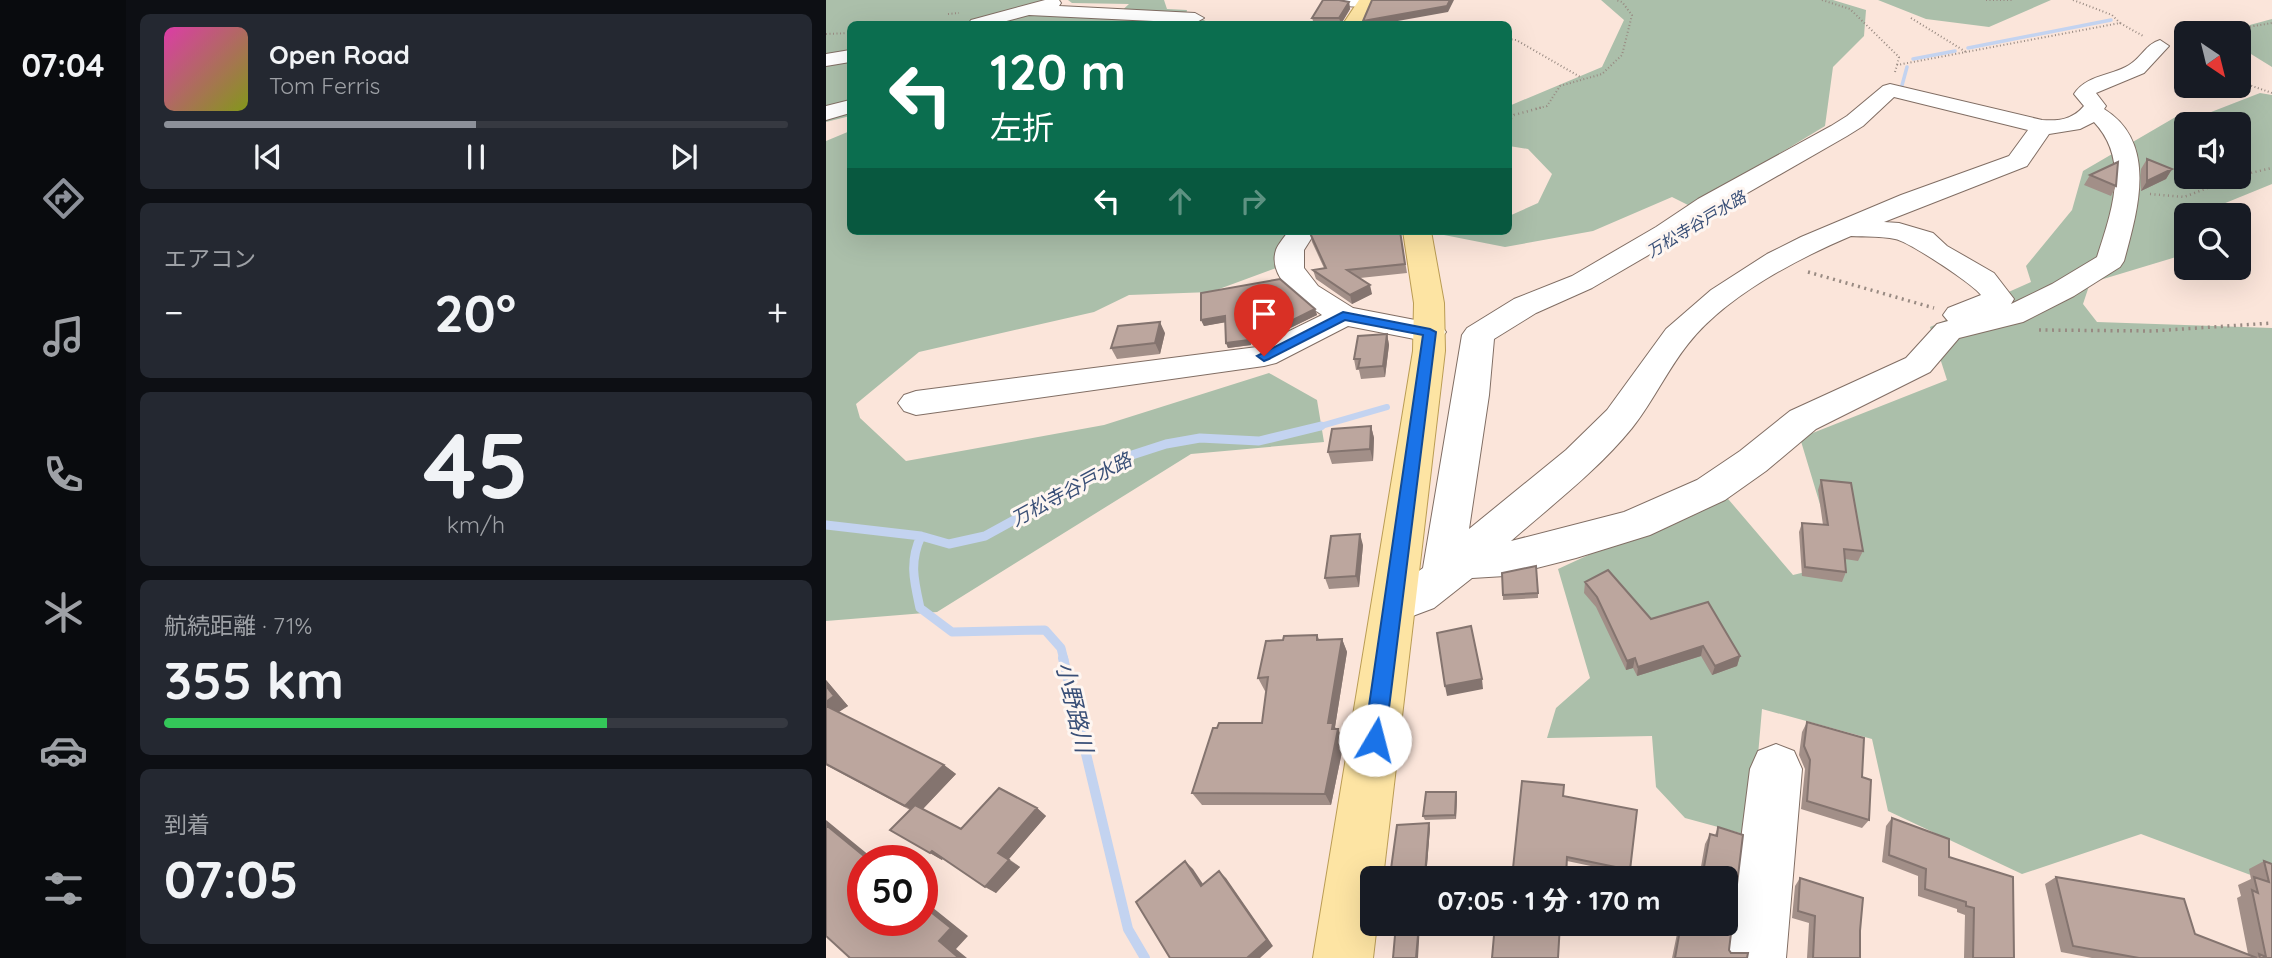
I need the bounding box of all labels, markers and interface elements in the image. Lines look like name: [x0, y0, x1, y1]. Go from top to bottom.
north arrow: [2174, 21, 2250, 98]
map controls: [2174, 21, 2251, 280]
text: Open Road: [269, 38, 410, 71]
text: 120 m: [990, 41, 1126, 102]
text: 07:04: [21, 45, 105, 85]
icon: left: [875, 49, 966, 140]
text: Tom Ferris: [269, 71, 380, 100]
text: 左折: [990, 107, 1054, 147]
button: sound: [2174, 112, 2251, 189]
icon: previous: [249, 138, 287, 176]
icon: pause: [457, 138, 495, 176]
icon: next: [665, 138, 703, 176]
icon: directions: [39, 174, 88, 223]
icon: left: [1088, 182, 1126, 220]
icon: ahead: [1161, 182, 1199, 220]
icon: right: [1234, 182, 1272, 220]
water label: 万松寺谷戸水路: [1643, 186, 1751, 261]
button: search: [2174, 203, 2251, 280]
text: エアコン: [164, 244, 256, 273]
text: 20°: [434, 280, 516, 345]
pin: [1234, 284, 1294, 356]
text: −: [164, 288, 184, 336]
text: +: [767, 288, 788, 336]
icon: arrive: [1245, 295, 1283, 333]
icon: music: [39, 312, 88, 361]
text: 45: [423, 407, 529, 521]
water label: 万松寺谷戸水路: [1007, 446, 1137, 531]
icon: phone: [39, 450, 88, 499]
text: km/h: [447, 510, 505, 539]
icon: climate: [39, 588, 88, 637]
text: 航続距離 · 71%: [164, 611, 312, 640]
text: 355 km: [164, 647, 344, 712]
water label: 小野路川: [1051, 659, 1100, 758]
position arrow: [1338, 703, 1412, 777]
icon: car: [39, 726, 88, 775]
text: 到着: [164, 810, 210, 839]
speed limit sign: 50: [847, 845, 938, 936]
text: 07:05: [164, 846, 298, 911]
icon: filters: [39, 864, 88, 913]
text: 07:05 · 1 分 · 170 m: [1438, 884, 1660, 917]

